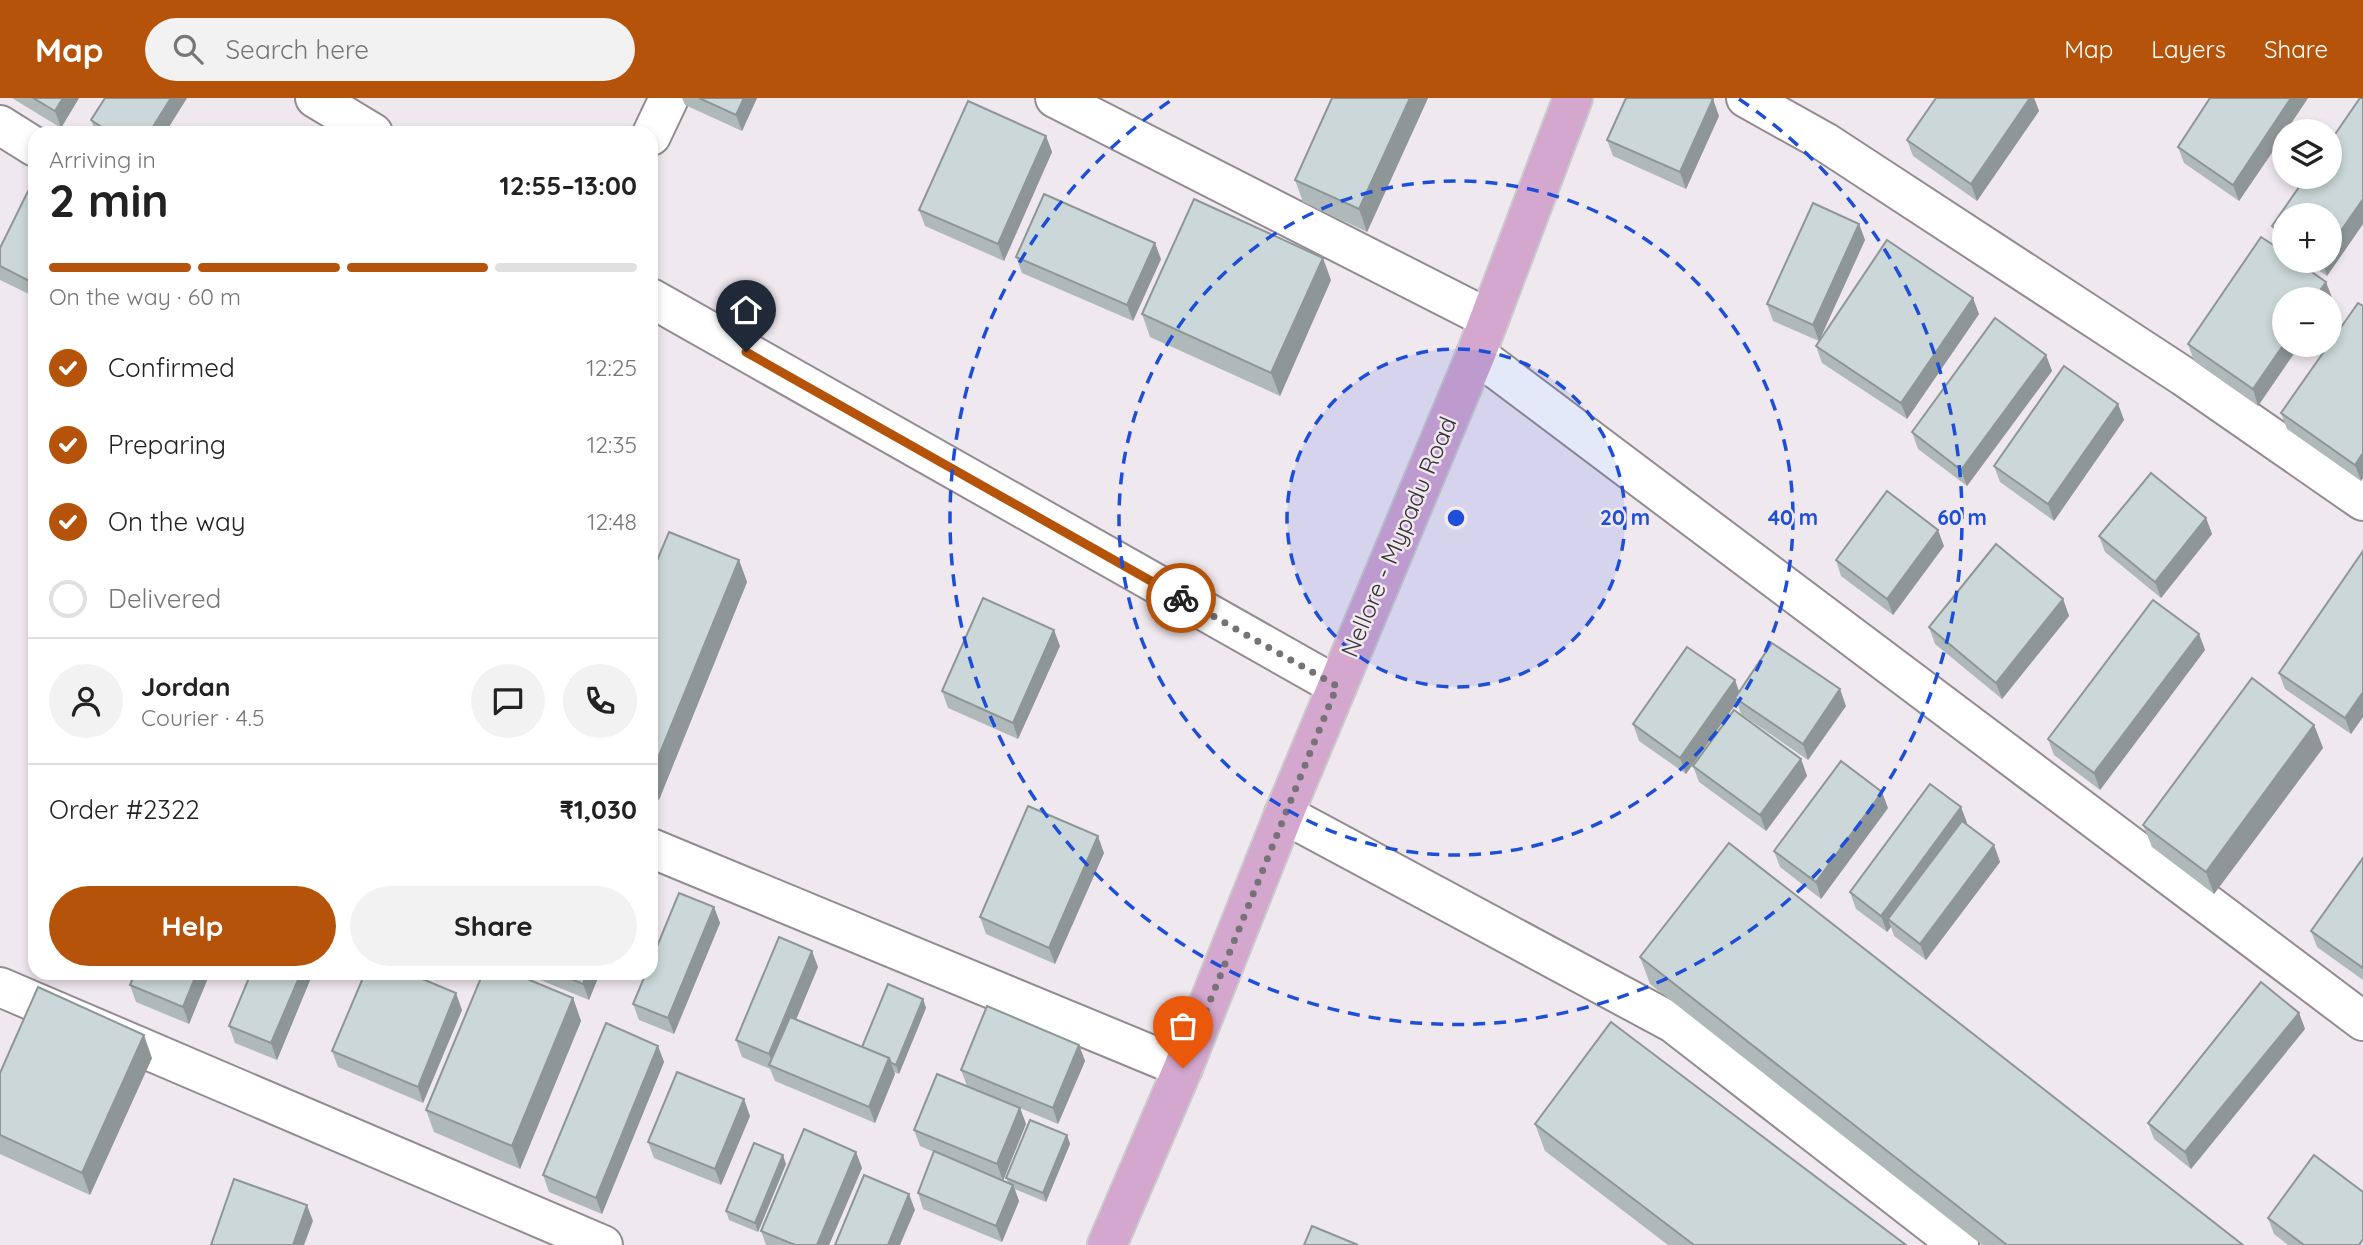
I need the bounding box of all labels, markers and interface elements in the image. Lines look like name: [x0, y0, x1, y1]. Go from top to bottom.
search box: [145, 18, 635, 81]
text: Map: [35, 29, 103, 70]
icon: search: [169, 30, 207, 68]
text: Search here: [225, 33, 369, 66]
text: Map: [2064, 34, 2113, 64]
text: Layers: [2151, 34, 2226, 64]
text: Share: [2264, 34, 2328, 64]
map controls: [2272, 119, 2342, 357]
button: layers: [2272, 119, 2342, 189]
text: Arriving in: [49, 145, 156, 174]
text: 12:55–13:00: [500, 169, 637, 202]
text: 2 min: [49, 171, 169, 229]
button: +: [2272, 203, 2342, 273]
pin: [716, 280, 776, 352]
text: On the way · 60 m: [49, 282, 241, 311]
button: −: [2272, 287, 2342, 357]
icon: home: [727, 291, 765, 329]
icon: check: [49, 349, 87, 387]
text: Confirmed: [108, 351, 235, 384]
text: 12:25: [586, 353, 637, 382]
street label: Nellore - Mypadu Road: [1334, 412, 1462, 661]
icon: check: [49, 426, 87, 464]
text: Preparing: [108, 428, 226, 461]
text: 12:35: [587, 430, 637, 459]
icon: check: [49, 503, 87, 541]
text: 20 m: [1600, 504, 1650, 530]
text: 40 m: [1768, 504, 1818, 530]
text: 60 m: [1937, 504, 1987, 530]
text: On the way: [108, 505, 246, 538]
centre of rings: [1444, 506, 1468, 530]
text: 12:48: [587, 507, 637, 536]
courier: [1146, 563, 1216, 633]
icon: bike: [1162, 579, 1200, 617]
text: Delivered: [108, 582, 221, 615]
button: person: [49, 664, 123, 738]
button: chat: [471, 664, 545, 738]
button: phone: [563, 664, 637, 738]
text: Jordan: [141, 670, 230, 703]
text: Courier · 4.5: [141, 703, 265, 732]
text: Order #2322: [49, 793, 200, 826]
text: ₹1,030: [559, 793, 637, 826]
button: Help: [49, 886, 336, 966]
button: Share: [350, 886, 637, 966]
pin: [1153, 996, 1213, 1068]
icon: bag: [1164, 1007, 1202, 1045]

